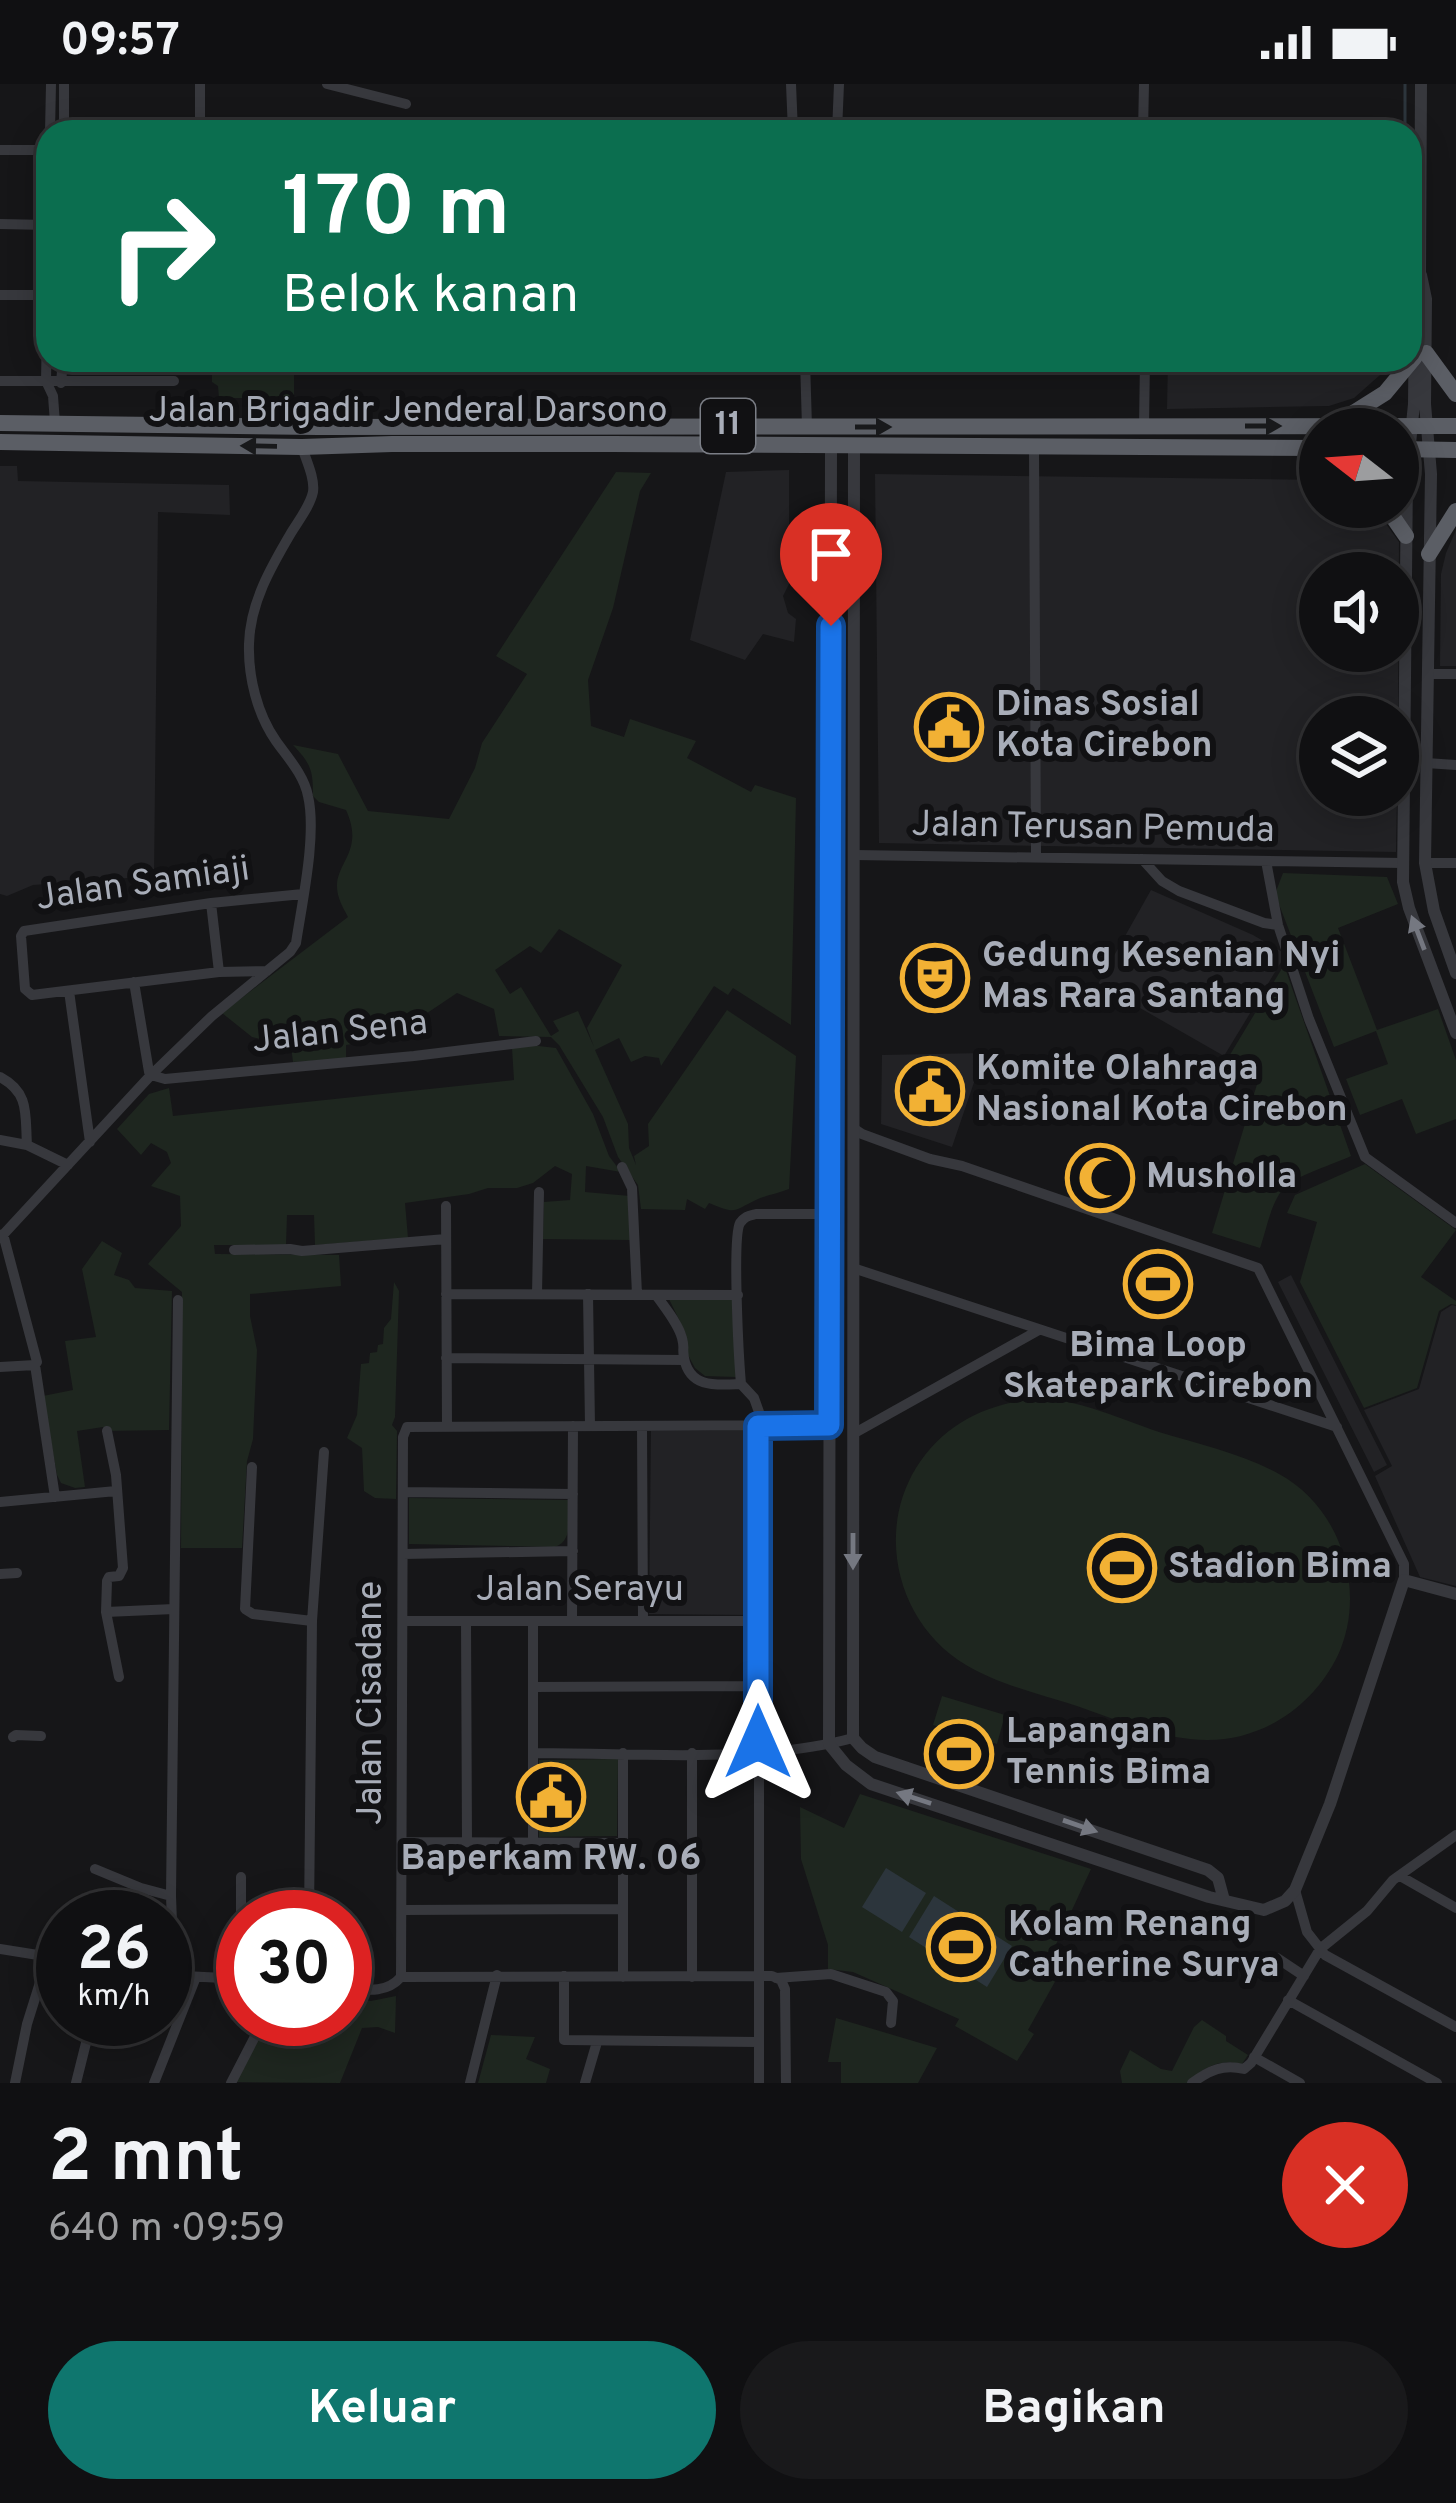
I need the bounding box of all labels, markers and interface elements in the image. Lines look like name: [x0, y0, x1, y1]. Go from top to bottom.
text: 09:57: [60, 14, 180, 71]
text: 170 m: [282, 159, 510, 265]
icon: right: [84, 168, 240, 324]
text: Belok kanan: [282, 263, 579, 332]
street label: Jalan Brigadir Jenderal Darsono: [148, 389, 668, 435]
road number: 11: [701, 399, 755, 453]
north arrow: [1299, 408, 1419, 528]
map controls: [1299, 408, 1419, 816]
one-way arrow: [1245, 416, 1283, 436]
one-way arrow: [855, 417, 893, 437]
one-way arrow: [239, 437, 277, 456]
pin: [780, 503, 882, 626]
icon: arrive: [798, 521, 864, 587]
button: sound: [1299, 552, 1419, 672]
place label: Dinas Sosial Kota Cirebon: [996, 683, 1213, 770]
public building icon: Dinas Sosial Kota Cirebon: [914, 692, 984, 762]
button: layers: [1299, 696, 1419, 816]
street label: Jalan Terusan Pemuda: [911, 803, 1275, 855]
street label: Jalan Samiaji: [33, 847, 253, 923]
one-way arrow: [1408, 915, 1427, 951]
place label: Gedung Kesenian Nyi Mas Rara Santang: [982, 934, 1340, 1021]
theatre icon: Gedung Kesenian Nyi Mas Rara Santang: [900, 943, 970, 1013]
street label: Jalan Sena: [250, 1001, 430, 1065]
place label: Komite Olahraga Nasional Kota Cirebon: [976, 1047, 1347, 1134]
public building icon: Komite Olahraga Nasional Kota Cirebon: [895, 1056, 965, 1126]
mosque icon: Musholla: [1065, 1143, 1135, 1213]
place label: Musholla: [1146, 1155, 1297, 1201]
sports icon: Bima Loop Skatepark Cirebon: [1123, 1249, 1193, 1319]
place label: Bima Loop Skatepark Cirebon: [1003, 1324, 1313, 1411]
one-way arrow: [843, 1533, 863, 1571]
sports icon: Stadion Bima: [1087, 1533, 1157, 1603]
place label: Stadion Bima: [1168, 1545, 1392, 1591]
street label: Jalan Serayu: [476, 1568, 684, 1614]
street label: Jalan Cisadane: [349, 1581, 395, 1825]
position arrow: [695, 1679, 821, 1805]
place label: Lapangan Tennis Bima: [1006, 1710, 1211, 1797]
sports icon: Lapangan Tennis Bima: [924, 1719, 994, 1789]
public building icon: Baperkam RW. 06: [516, 1762, 586, 1832]
one-way arrow: [895, 1787, 932, 1806]
one-way arrow: [1062, 1818, 1099, 1837]
place label: Baperkam RW. 06: [401, 1837, 701, 1883]
speed limit sign: 30: [216, 1890, 372, 2046]
place label: Kolam Renang Catherine Surya: [1008, 1903, 1280, 1990]
sports icon: Kolam Renang Catherine Surya: [926, 1912, 996, 1982]
text: 26: [77, 1915, 151, 1991]
text: km/h: [78, 1979, 150, 2016]
text: 2 mnt: [48, 2115, 243, 2207]
button: close: [1282, 2122, 1408, 2248]
text: 640 m · 09:59: [48, 2206, 285, 2255]
button: Keluar: [48, 2341, 716, 2479]
button: Bagikan: [740, 2341, 1408, 2479]

